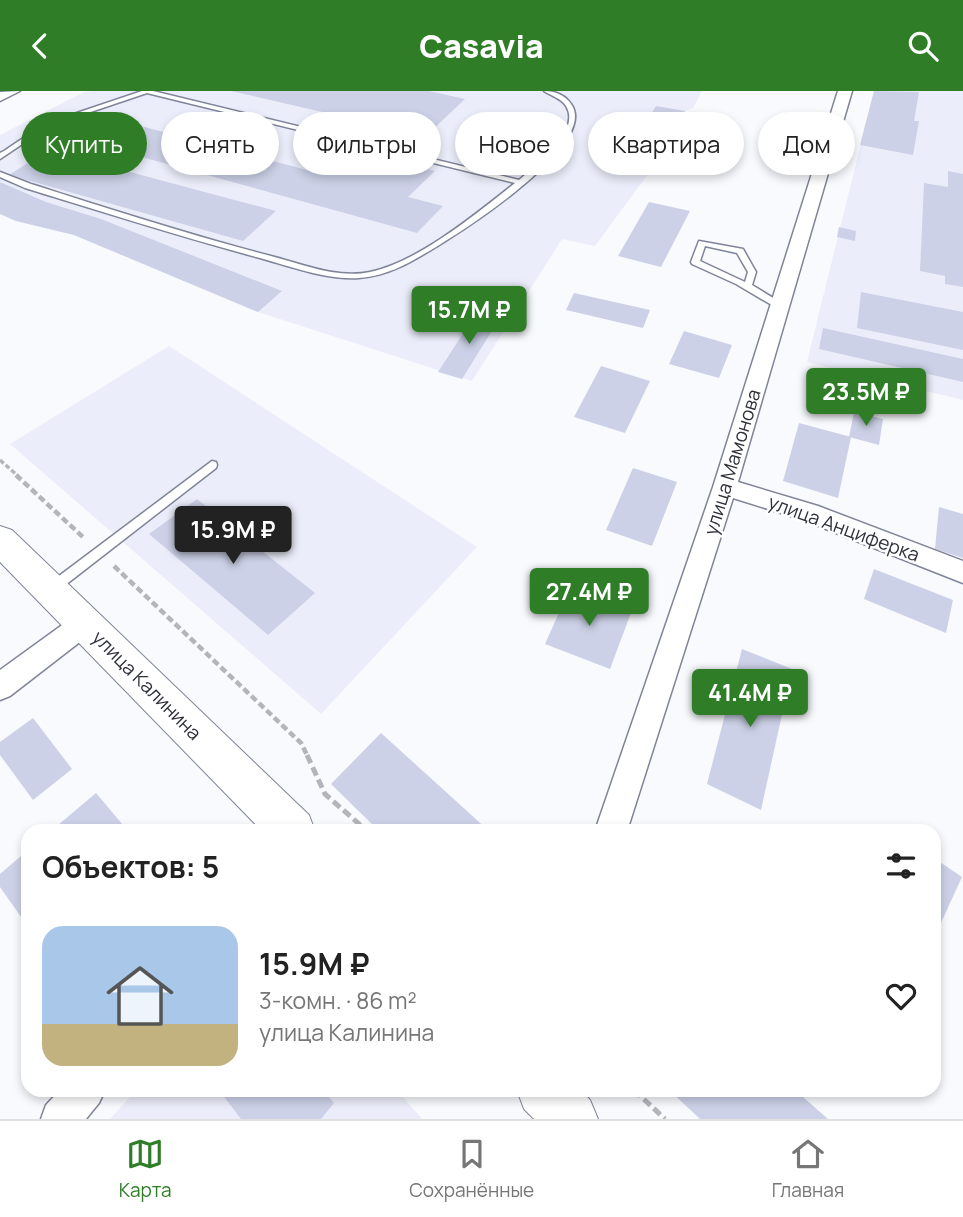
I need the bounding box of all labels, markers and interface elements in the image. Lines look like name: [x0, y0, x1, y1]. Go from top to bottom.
text: Casavia: [419, 24, 544, 68]
icon: back: [21, 27, 59, 65]
icon: search: [904, 27, 942, 65]
chip: Купить: [21, 112, 147, 175]
chip: Снять: [161, 112, 279, 175]
chip: Фильтры: [293, 112, 441, 175]
chip: Новое: [455, 112, 574, 175]
chip: Квартира: [588, 112, 744, 175]
chip: Дом: [758, 112, 855, 175]
pin: 15.7M ₽: [404, 287, 534, 346]
text: 15.7M ₽: [428, 293, 510, 325]
pin: 23.5M ₽: [801, 369, 931, 428]
text: 23.5M ₽: [822, 375, 910, 407]
street label: улица Мамонова: [697, 386, 767, 538]
street label: улица Анциферка: [765, 489, 923, 567]
pin: 15.9M ₽: [168, 507, 298, 566]
text: 15.9M ₽: [191, 513, 275, 545]
pin: 27.4M ₽: [524, 568, 654, 628]
text: 27.4M ₽: [546, 575, 632, 607]
street label: улица Калинина: [87, 625, 207, 745]
pin: 41.4M ₽: [685, 669, 815, 729]
text: 41.4M ₽: [708, 676, 792, 708]
text: Объектов: 5: [42, 846, 219, 887]
icon: filters: [882, 847, 920, 885]
text: 15.9M ₽: [259, 943, 370, 984]
icon: home: [98, 954, 182, 1038]
icon: heart: [882, 977, 920, 1015]
text: 3-комн. · 86 m²: [259, 984, 417, 1016]
text: улица Калинина: [259, 1016, 434, 1048]
tab: Карта: [119, 1135, 172, 1203]
tab: Сохранённые: [409, 1135, 534, 1203]
tab: Главная: [772, 1135, 844, 1203]

